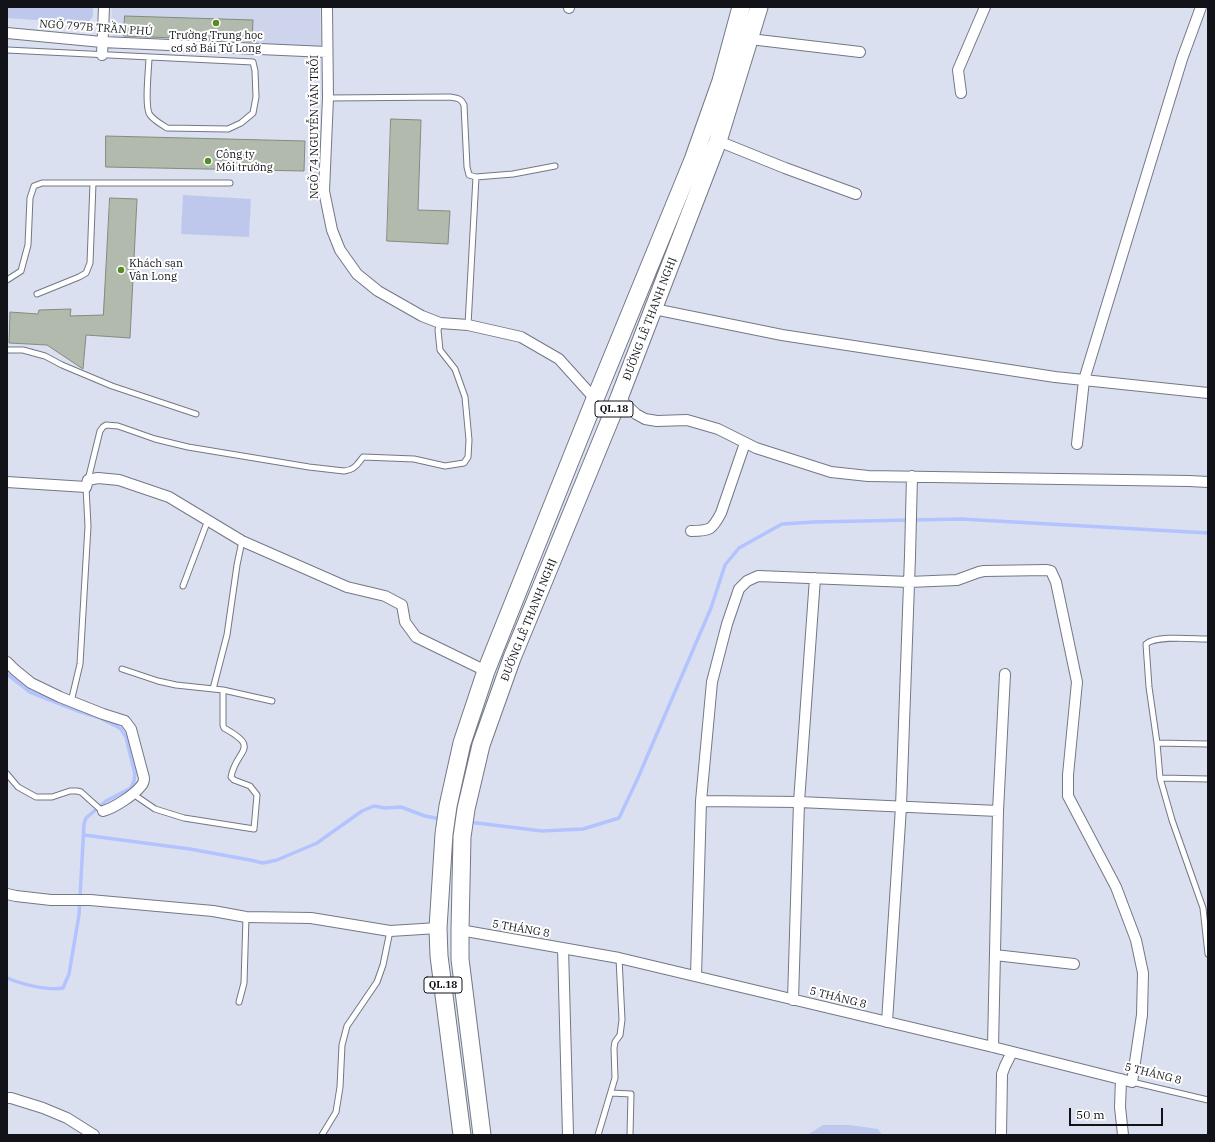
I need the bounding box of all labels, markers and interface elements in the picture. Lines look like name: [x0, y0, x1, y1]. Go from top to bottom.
street label: NGÕ 797B TRẦN PHÚ: [39, 17, 153, 39]
marker: Trường Trung học cơ sở Bái Tử Long: [211, 18, 221, 28]
place label: Trường Trung học cơ sở Bái Tử Long: [169, 29, 263, 55]
street label: NGÕ 74 NGUYỄN VĂN TRỖI: [308, 55, 322, 199]
place label: Công ty Môi trường: [216, 148, 273, 174]
marker: Công ty Môi trường: [203, 156, 213, 166]
street label: ĐƯỜNG LÊ THANH NGHỊ: [620, 255, 680, 383]
place label: Khách sạn Vân Long: [129, 257, 183, 283]
marker: Khách sạn Vân Long: [116, 265, 126, 275]
road number: QL.18: [595, 401, 633, 417]
street label: ĐƯỜNG LÊ THANH NGHỊ: [498, 557, 560, 683]
street label: 5 THÁNG 8: [491, 917, 551, 941]
road number: QL.18: [424, 977, 462, 993]
street label: 5 THÁNG 8: [808, 985, 868, 1011]
street label: 5 THÁNG 8: [1123, 1061, 1183, 1087]
scale bar: [1071, 1100, 1165, 1126]
text: 50 m: [1076, 1107, 1105, 1122]

